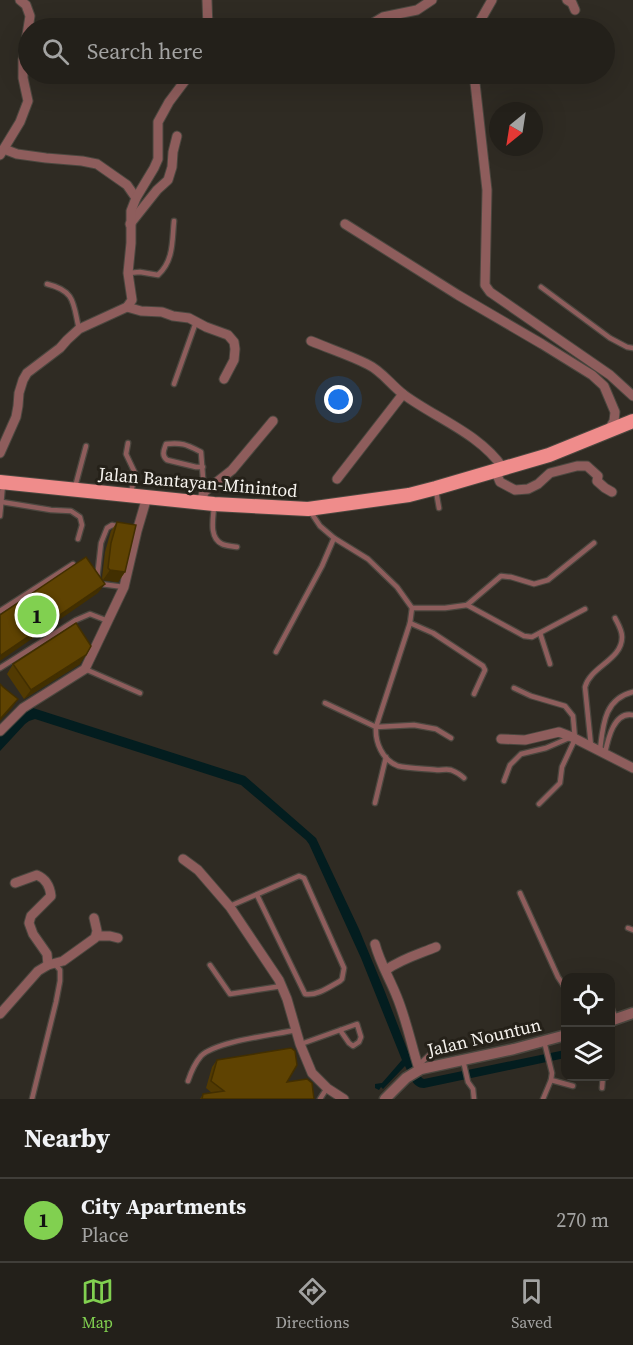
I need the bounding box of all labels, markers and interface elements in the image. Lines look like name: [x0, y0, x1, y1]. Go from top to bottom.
search box: [18, 18, 615, 84]
icon: search: [39, 35, 72, 68]
text: Search here: [87, 36, 203, 66]
north arrow: [489, 102, 543, 156]
your location: [324, 385, 353, 414]
street label: Jalan Bantayan-Minintod: [96, 461, 299, 503]
pin: 1: [18, 592, 57, 638]
map controls: [561, 973, 615, 1081]
button: locate: [561, 973, 615, 1027]
street label: Jalan Nountun: [424, 1012, 543, 1062]
button: layers: [561, 1027, 615, 1081]
text: Nearby: [24, 1120, 110, 1156]
text: City Apartments: [81, 1191, 246, 1221]
text: 1: [38, 1206, 49, 1234]
text: 270 m: [556, 1206, 609, 1234]
text: Place: [81, 1221, 129, 1249]
tab: Map: [81, 1275, 114, 1333]
tab: Directions: [275, 1275, 350, 1333]
tab: Saved: [511, 1275, 552, 1333]

